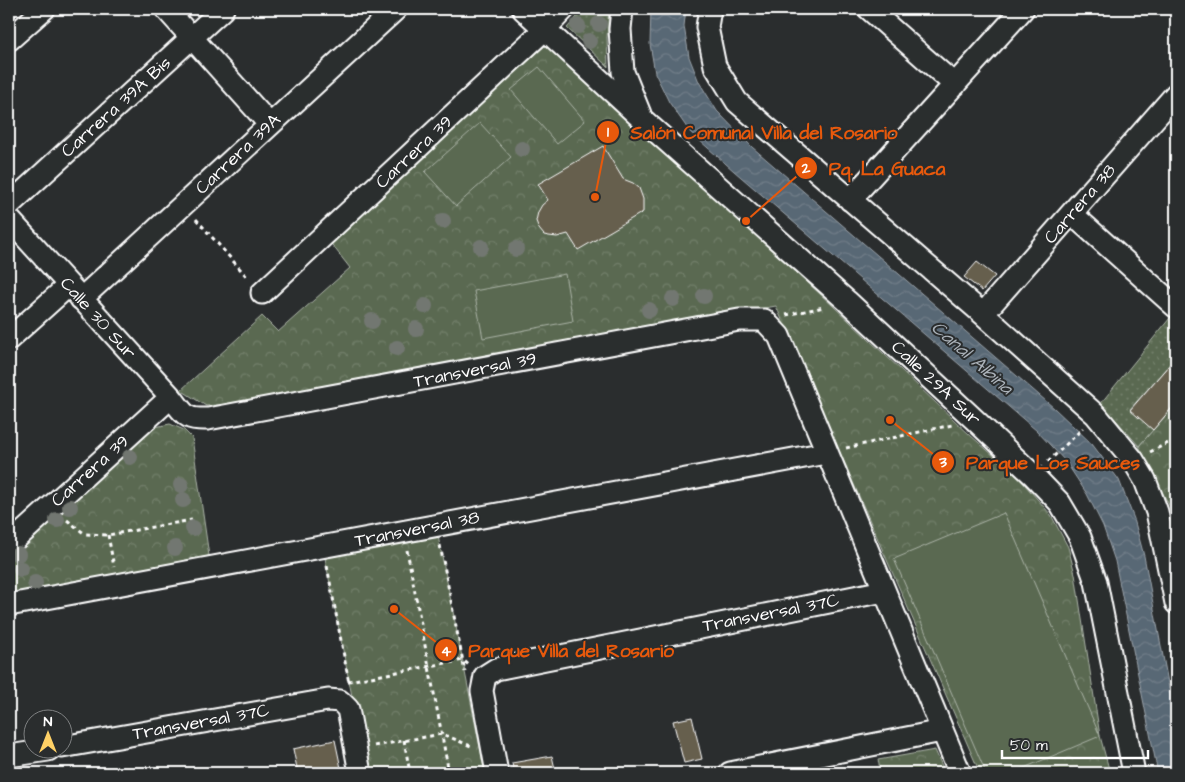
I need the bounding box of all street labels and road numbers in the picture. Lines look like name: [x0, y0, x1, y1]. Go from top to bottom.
street label: Carrera 39A Bis: [55, 51, 177, 163]
street label: Carrera 39A: [190, 107, 287, 200]
street label: Carrera 39: [370, 110, 458, 194]
street label: Carrera 38: [1038, 158, 1122, 249]
street label: Calle 30 Sur: [54, 271, 142, 365]
street label: Calle 29A Sur: [886, 335, 986, 431]
street label: Transversal 39: [411, 346, 539, 394]
street label: Carrera 39: [46, 429, 134, 513]
street label: Transversal 38: [353, 505, 482, 553]
street label: Transversal 37C: [701, 587, 842, 638]
street label: Transversal 37C: [131, 698, 272, 746]

